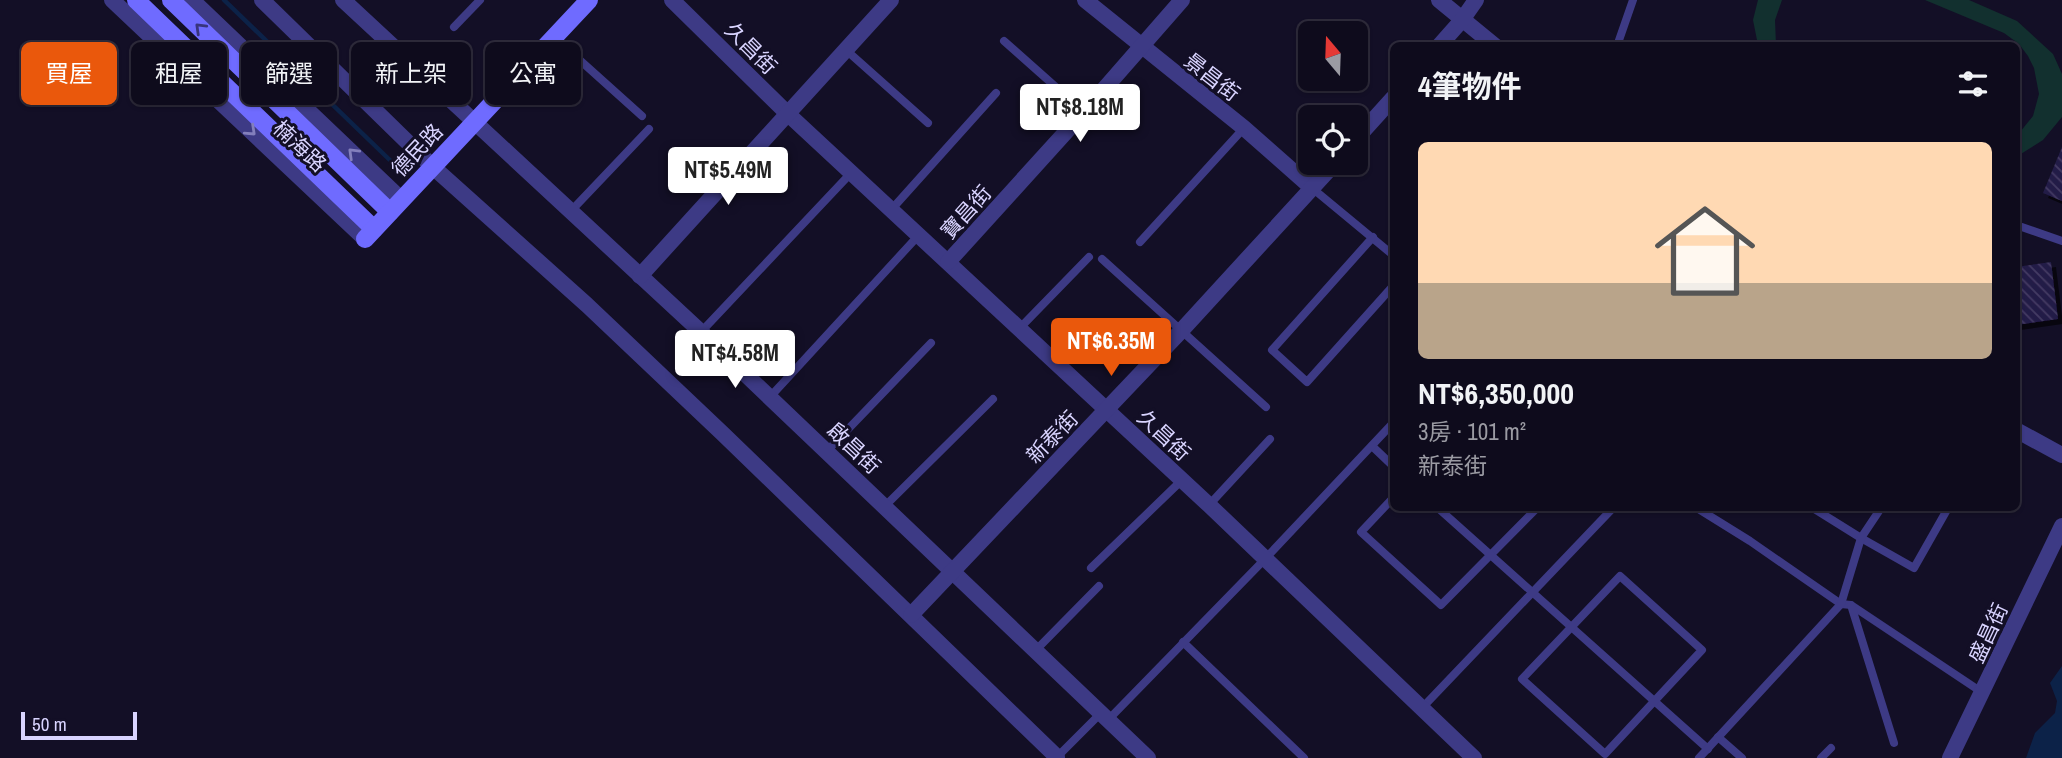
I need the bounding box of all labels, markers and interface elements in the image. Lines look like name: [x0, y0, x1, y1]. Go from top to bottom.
street label: 久昌街: [718, 15, 784, 81]
north arrow: [1298, 21, 1368, 91]
map controls: [1298, 21, 1368, 175]
one-way arrow: [196, 24, 209, 37]
chip: 買屋: [21, 42, 117, 105]
chip: 租屋: [131, 42, 227, 105]
chip: 篩選: [241, 42, 337, 105]
chip: 新上架: [351, 42, 471, 105]
chip: 公寓: [485, 42, 581, 105]
street label: 景昌街: [1178, 46, 1246, 108]
icon: filters: [1954, 65, 1992, 103]
text: 4筆物件: [1418, 66, 1522, 106]
pin: NT$8.18M: [1008, 85, 1152, 144]
text: NT$8.18M: [1036, 91, 1124, 122]
button: locate: [1298, 105, 1368, 175]
street label: 楠海路: [267, 114, 333, 178]
street label: 德民路: [385, 117, 449, 183]
one-way arrow: [243, 123, 256, 136]
one-way arrow: [348, 148, 361, 161]
pin: NT$5.49M: [656, 148, 800, 207]
text: NT$5.49M: [684, 154, 772, 185]
street label: 寶昌街: [934, 179, 998, 245]
icon: home: [1642, 188, 1768, 314]
pin: NT$6.35M: [1039, 318, 1183, 378]
text: NT$6.35M: [1067, 325, 1155, 356]
pin: NT$4.58M: [663, 330, 807, 390]
text: NT$4.58M: [691, 337, 779, 368]
text: NT$6,350,000: [1418, 373, 1574, 413]
street label: 久昌街: [1131, 403, 1197, 467]
street label: 新泰街: [1020, 404, 1084, 470]
street label: 啟昌街: [821, 416, 887, 480]
text: 3房 · 101 m²: [1418, 416, 1526, 447]
text: 新泰街: [1418, 450, 1487, 481]
street label: 盛昌街: [1962, 598, 2014, 668]
scale bar: [21, 709, 136, 741]
text: 50 m: [32, 711, 67, 737]

